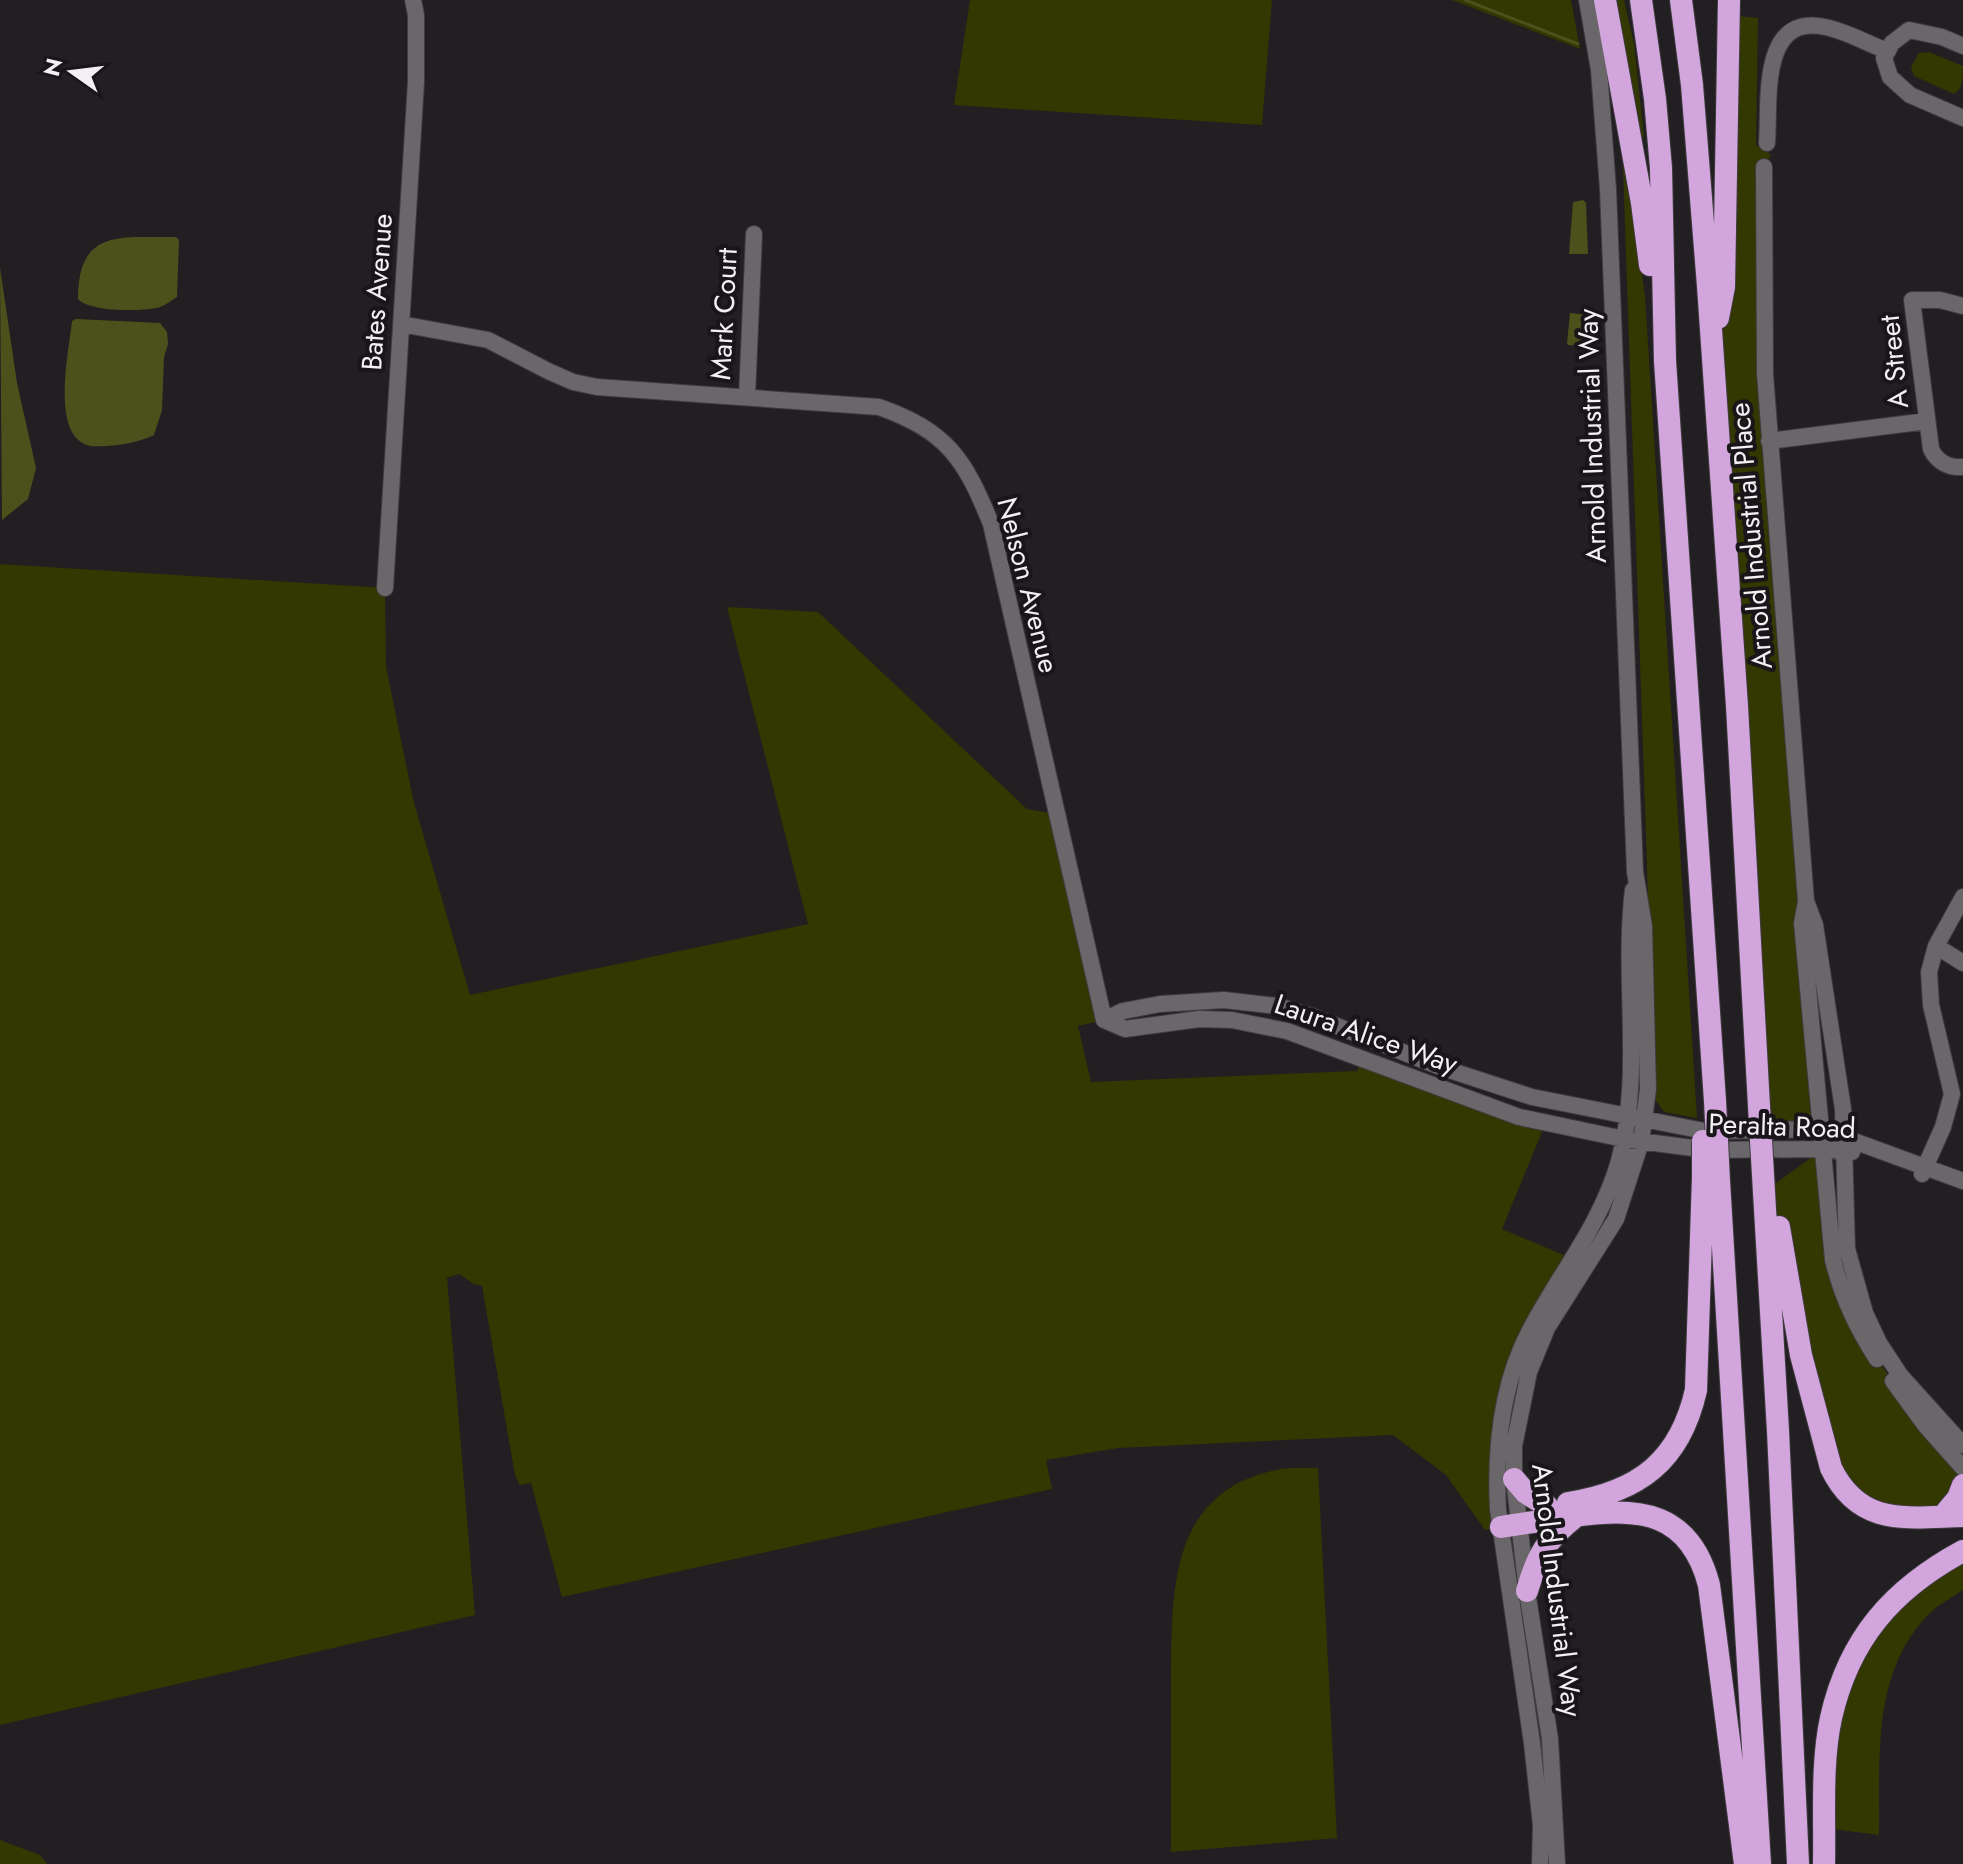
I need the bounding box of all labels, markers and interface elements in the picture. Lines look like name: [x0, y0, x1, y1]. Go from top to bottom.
north arrow: [32, 32, 112, 112]
text: N: [35, 55, 70, 80]
street label: Bates Avenue: [351, 212, 403, 372]
street label: Mark Court: [700, 247, 748, 381]
street label: Arnold Industrial Way: [1567, 307, 1617, 564]
street label: A Street: [1869, 313, 1919, 411]
street label: Arnold Industrial Place: [1719, 401, 1783, 671]
street label: Nelson Avenue: [986, 493, 1070, 677]
street label: Laura Alice Way: [1269, 983, 1464, 1085]
street label: Peralta Road: [1708, 1103, 1856, 1149]
street label: Arnold Industrial Way: [1521, 1461, 1593, 1720]

